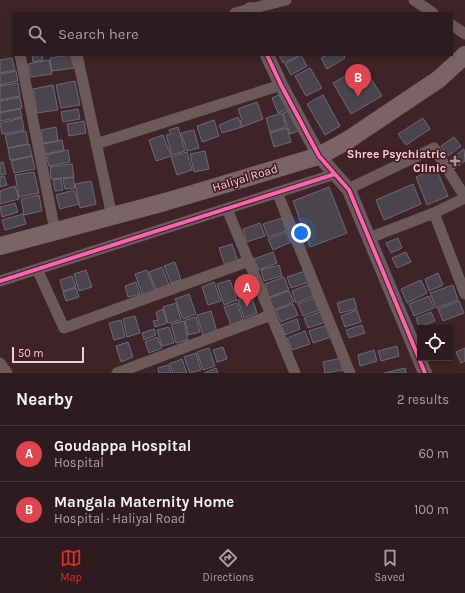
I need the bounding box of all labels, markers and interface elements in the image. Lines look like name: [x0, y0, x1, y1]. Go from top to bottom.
search box: [12, 12, 453, 56]
icon: search: [26, 23, 48, 45]
text: Search here: [58, 25, 139, 43]
pin: B: [345, 64, 371, 97]
place label: Shree Psychiatric Clinic: [347, 147, 446, 175]
marker: Shree Psychiatric Clinic: [449, 155, 461, 167]
street label: Haliyal Road: [211, 161, 279, 195]
your location: [291, 223, 311, 243]
pin: A: [234, 274, 260, 307]
map controls: [417, 325, 453, 361]
button: locate: [417, 325, 453, 361]
scale bar: [12, 345, 84, 364]
text: 50 m: [18, 347, 44, 360]
text: Nearby: [16, 389, 73, 409]
text: 2 results: [397, 392, 449, 407]
text: Goudappa Hospital: [54, 437, 191, 455]
text: A: [25, 446, 33, 461]
text: 60 m: [419, 446, 449, 461]
text: Hospital: [54, 455, 104, 470]
text: Mangala Maternity Home: [54, 493, 234, 511]
text: B: [25, 502, 33, 517]
text: 100 m: [414, 502, 449, 517]
text: Hospital · Haliyal Road: [54, 511, 186, 526]
tab: Map: [60, 547, 82, 584]
tab: Directions: [202, 547, 254, 584]
tab: Saved: [374, 547, 405, 584]

